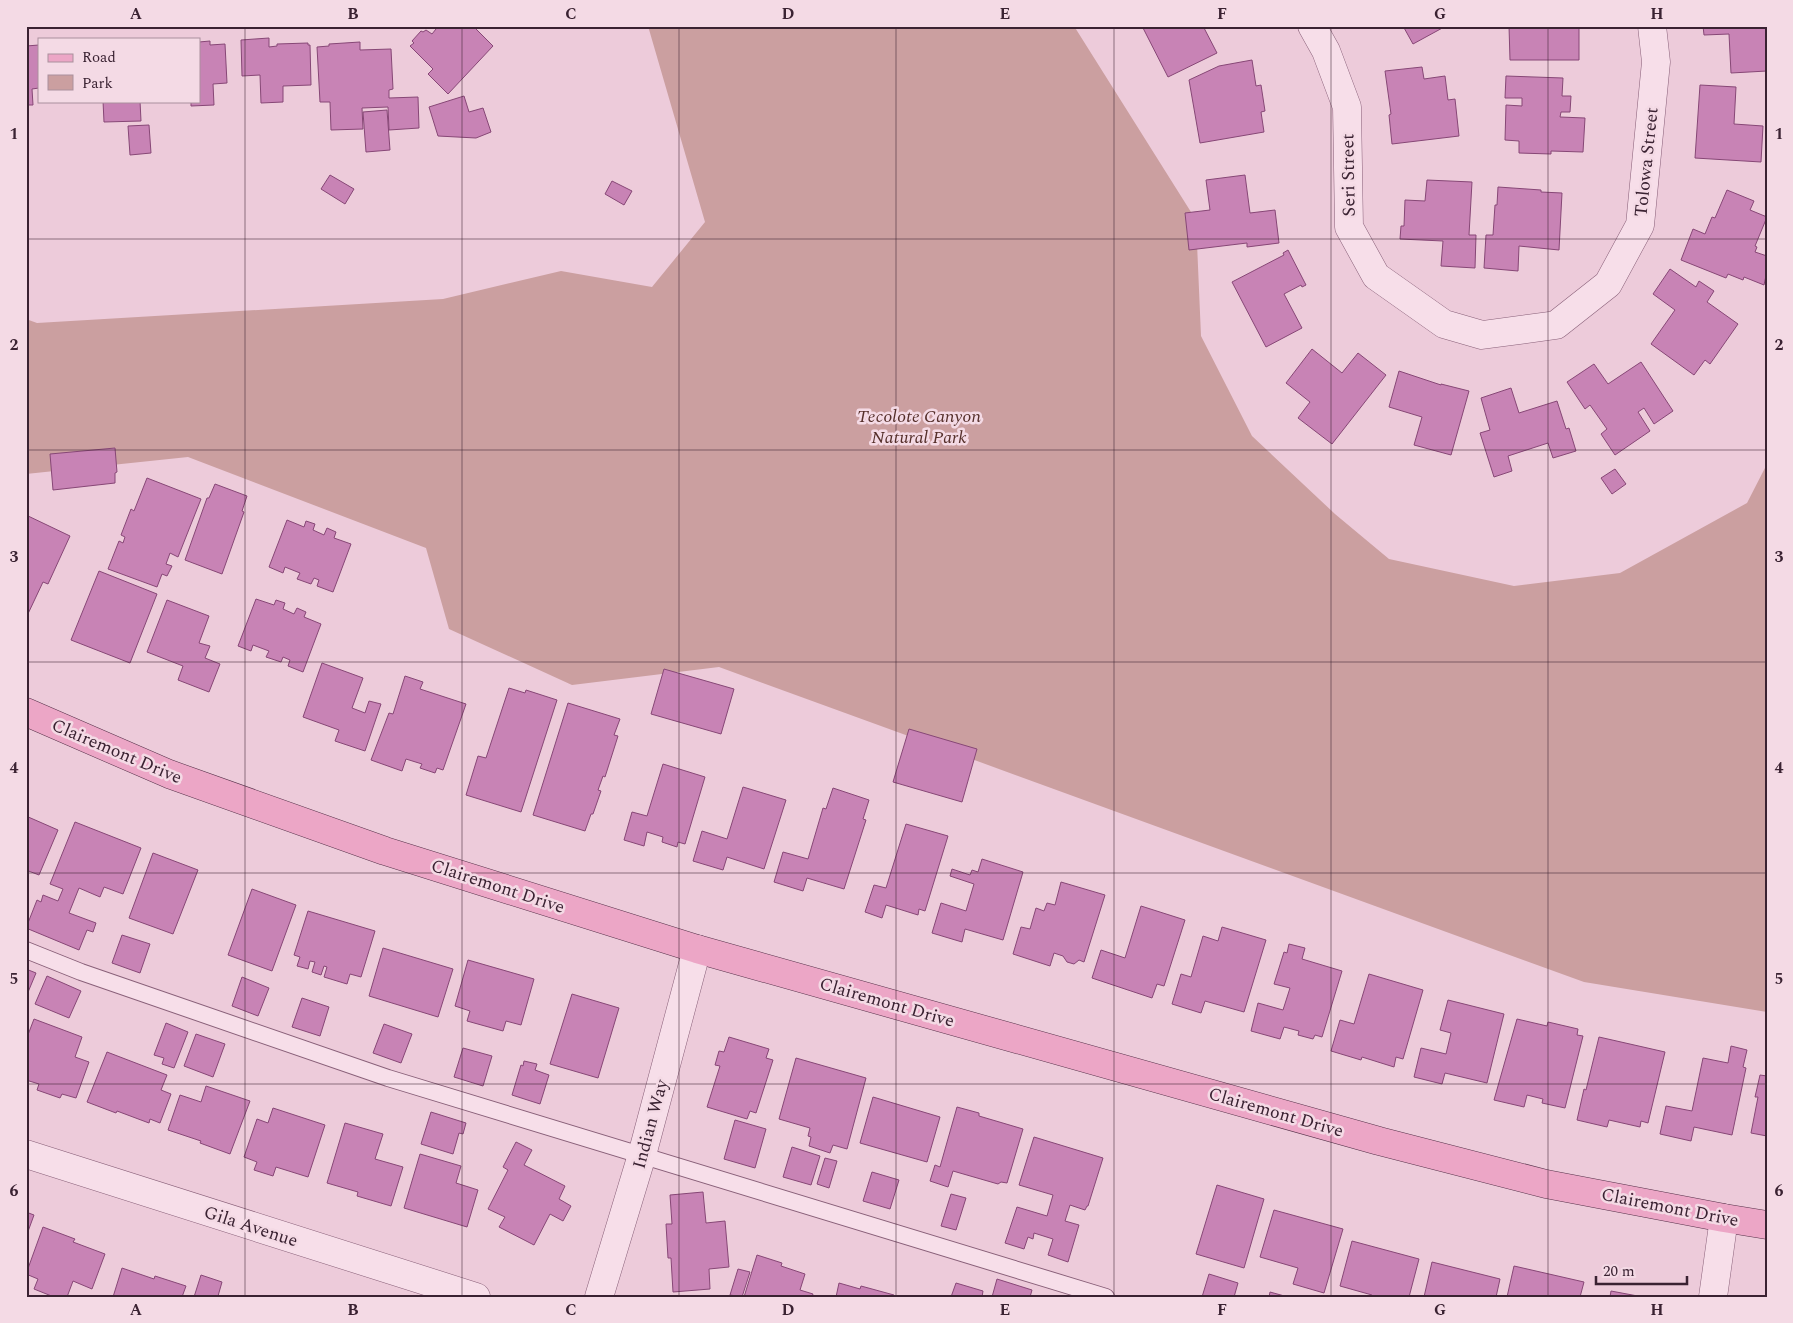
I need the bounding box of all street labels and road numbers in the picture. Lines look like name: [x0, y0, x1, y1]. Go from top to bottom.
street label: Tolowa Street: [1627, 106, 1666, 218]
street label: Seri Street: [1334, 133, 1363, 217]
street label: Clairemont Drive: [47, 712, 186, 791]
street label: Clairemont Drive: [427, 852, 568, 921]
street label: Clairemont Drive: [816, 970, 958, 1035]
street label: Indian Way: [626, 1075, 676, 1172]
street label: Clairemont Drive: [1205, 1080, 1347, 1145]
street label: Clairemont Drive: [1599, 1181, 1741, 1234]
street label: Gila Avenue: [200, 1199, 301, 1254]

